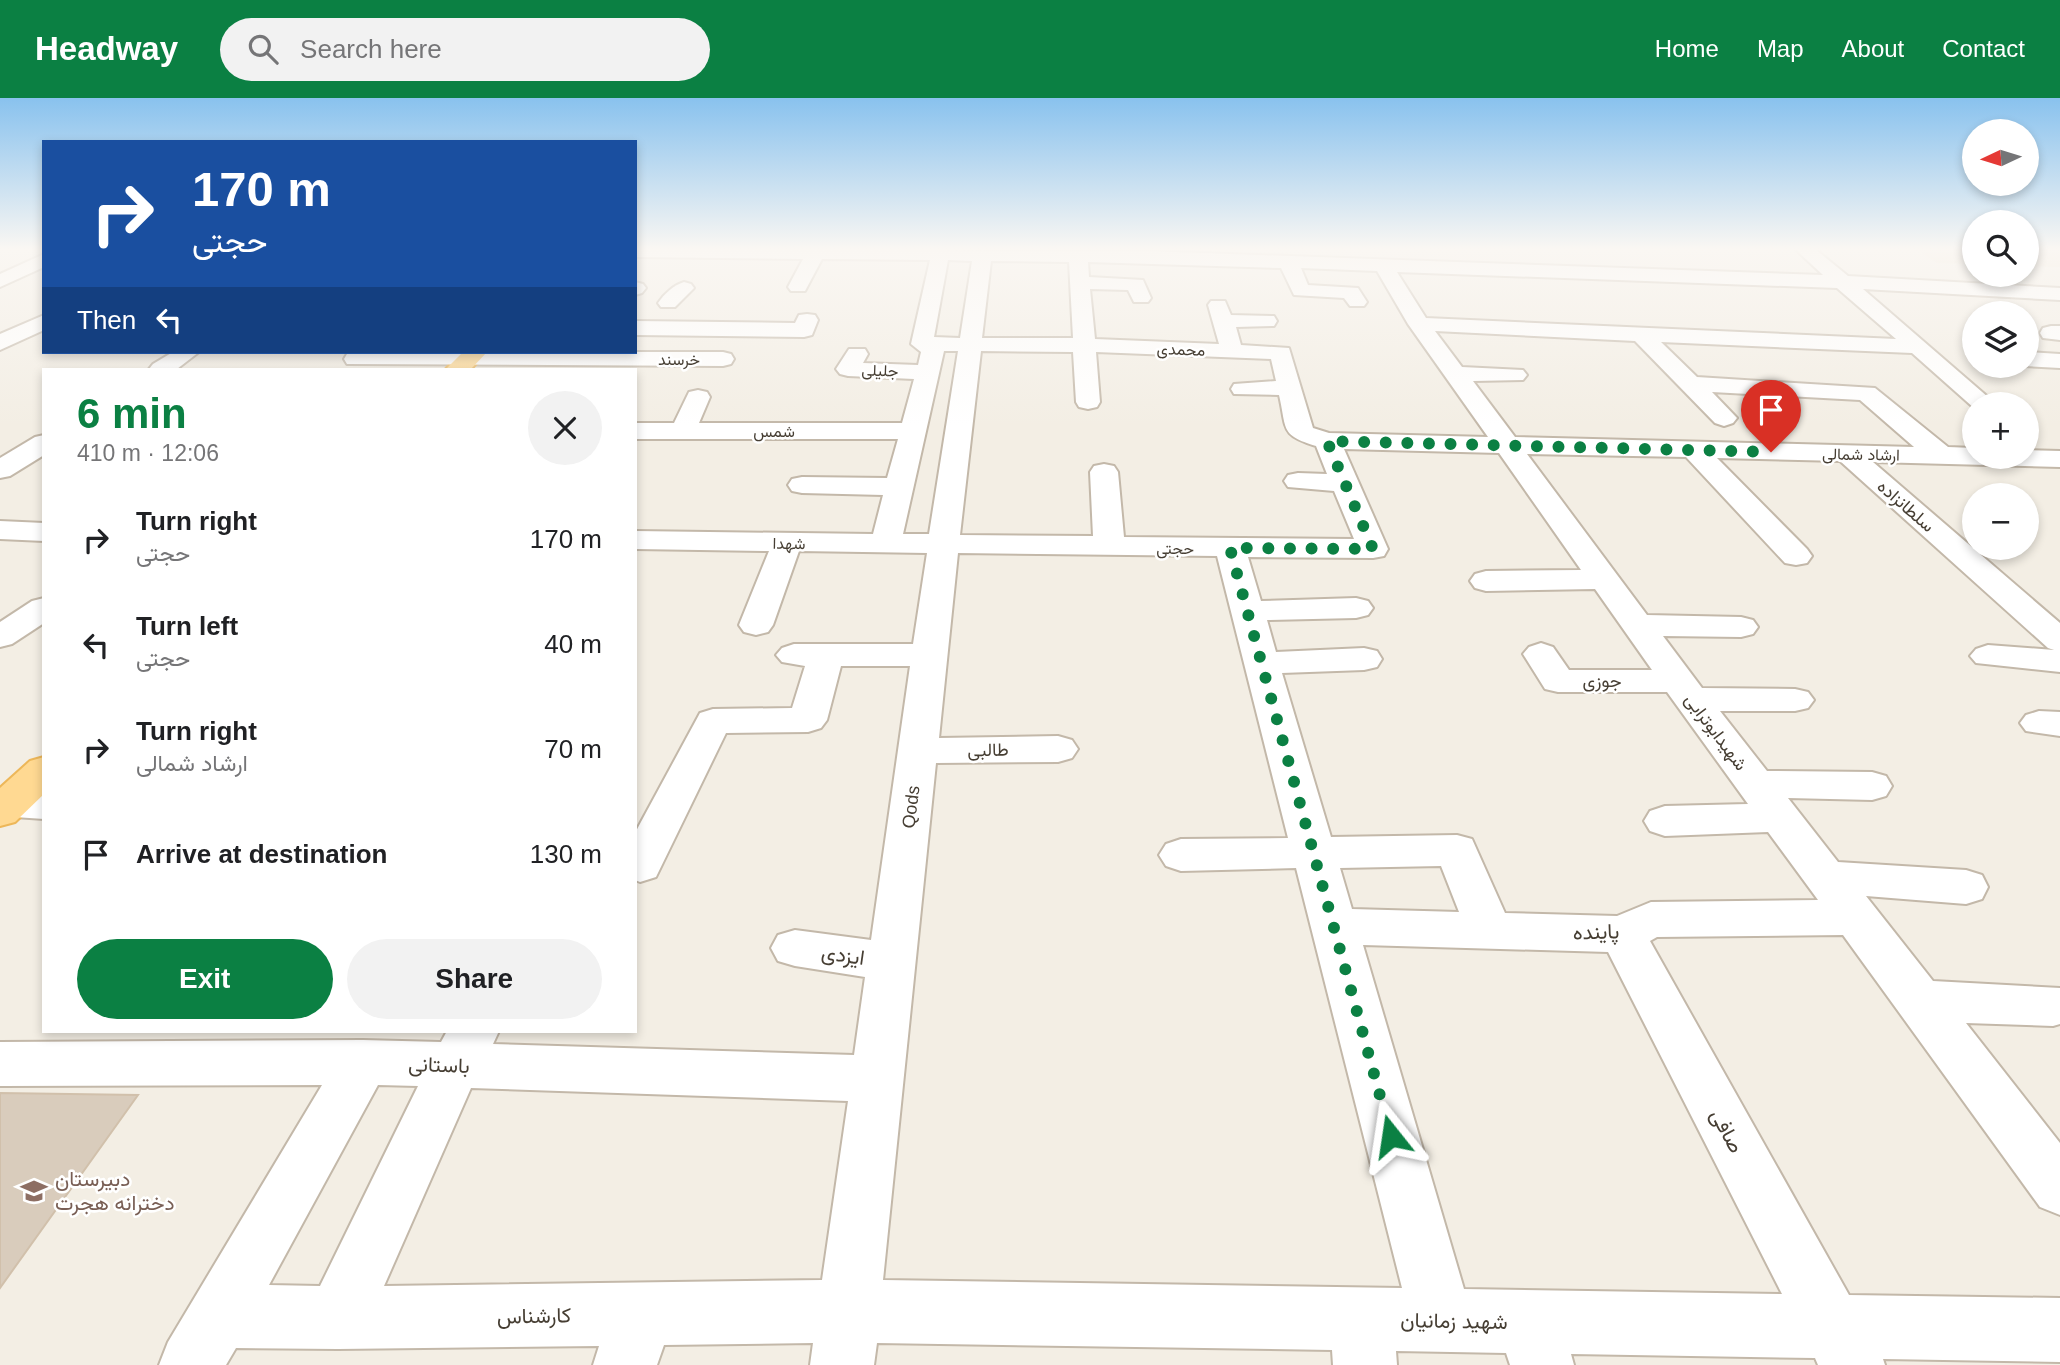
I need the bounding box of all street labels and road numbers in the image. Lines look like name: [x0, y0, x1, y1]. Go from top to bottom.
street label: محمدی: [1156, 340, 1205, 361]
street label: خرسند: [658, 351, 700, 370]
street label: جلیلی: [861, 361, 899, 382]
street label: شمس: [753, 423, 795, 442]
street label: ارشاد شمالی: [1822, 445, 1900, 466]
street label: سلطانزاده: [1873, 476, 1939, 537]
street label: شهدا: [772, 535, 806, 554]
street label: حجتی: [1156, 540, 1194, 559]
street label: جوزی: [1583, 671, 1621, 692]
street label: شهیدابوترابی: [1680, 690, 1751, 775]
street label: طالبی: [967, 740, 1009, 761]
street label: Qods: [898, 784, 924, 830]
street label: پاینده: [1572, 919, 1620, 947]
street label: ایزدی: [820, 940, 866, 971]
street label: باستانی: [408, 1052, 470, 1078]
street label: صافی: [1706, 1105, 1748, 1157]
street label: کارشناس: [497, 1303, 571, 1330]
street label: شهید زمانیان: [1400, 1308, 1508, 1335]

